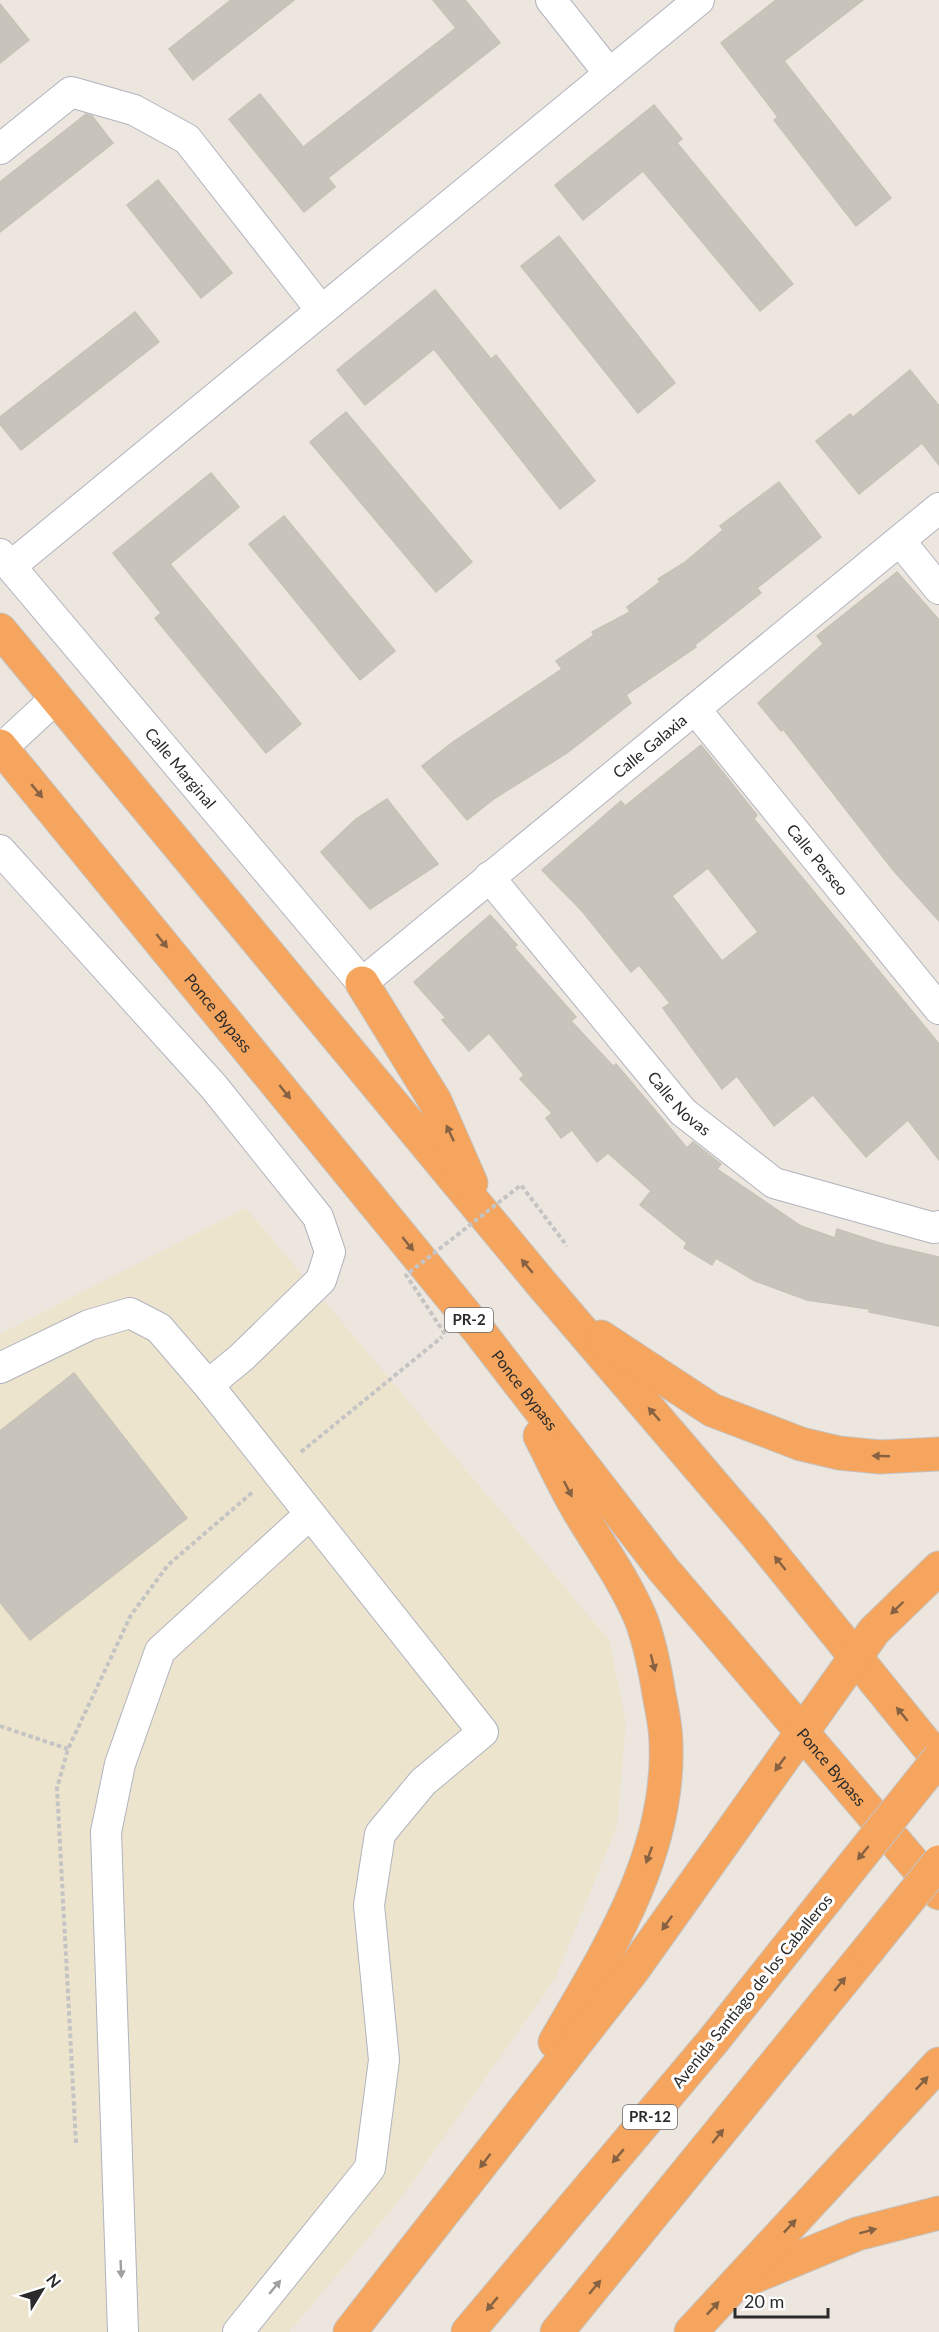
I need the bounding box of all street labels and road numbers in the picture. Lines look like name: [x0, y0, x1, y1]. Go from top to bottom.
street label: Calle Galaxia: [609, 710, 690, 782]
street label: Calle Marginal: [141, 723, 220, 812]
street label: Calle Perseo: [783, 820, 853, 899]
street label: Ponce Bypass: [181, 969, 257, 1056]
street label: Calle Novas: [644, 1067, 715, 1139]
road number: PR-2: [445, 1308, 493, 1332]
street label: Ponce Bypass: [488, 1346, 562, 1434]
street label: Ponce Bypass: [794, 1724, 871, 1810]
street label: Avenida Santiago de los Caballeros: [668, 1890, 836, 2091]
road number: PR-12: [623, 2105, 677, 2129]

